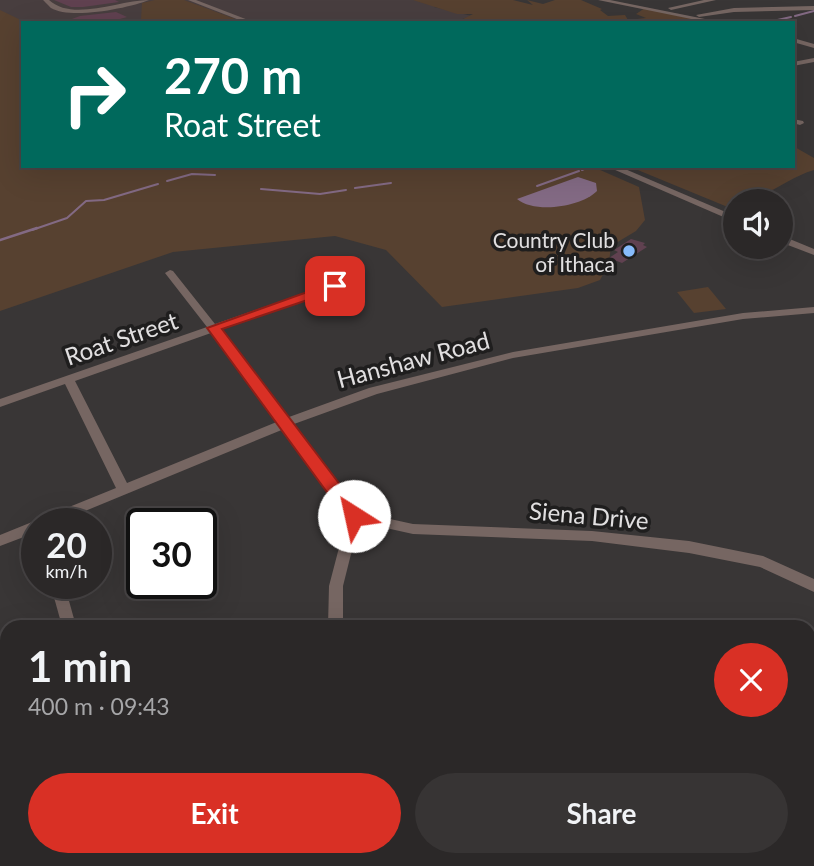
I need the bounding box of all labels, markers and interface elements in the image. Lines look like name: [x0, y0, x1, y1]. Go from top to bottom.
text: 270 m: [164, 46, 302, 104]
icon: right: [49, 49, 140, 140]
text: Roat Street: [164, 105, 321, 144]
map controls: [723, 189, 793, 259]
button: sound: [723, 189, 793, 259]
place label: Country Club of Ithaca: [493, 227, 615, 276]
marker: Country Club of Ithaca: [621, 243, 637, 259]
pin: [305, 256, 365, 316]
icon: arrive: [316, 267, 354, 305]
street label: Roat Street: [61, 305, 182, 371]
street label: Hanshaw Road: [334, 325, 492, 393]
position arrow: [317, 479, 391, 553]
street label: Siena Drive: [528, 495, 650, 535]
speed limit sign: 30: [126, 508, 217, 599]
text: 20: [46, 523, 87, 565]
text: km/h: [45, 560, 88, 582]
text: 1 min: [28, 641, 132, 691]
button: close: [714, 643, 788, 717]
text: 400 m · 09:43: [28, 692, 170, 720]
button: Exit: [28, 773, 401, 853]
button: Share: [415, 773, 788, 853]

